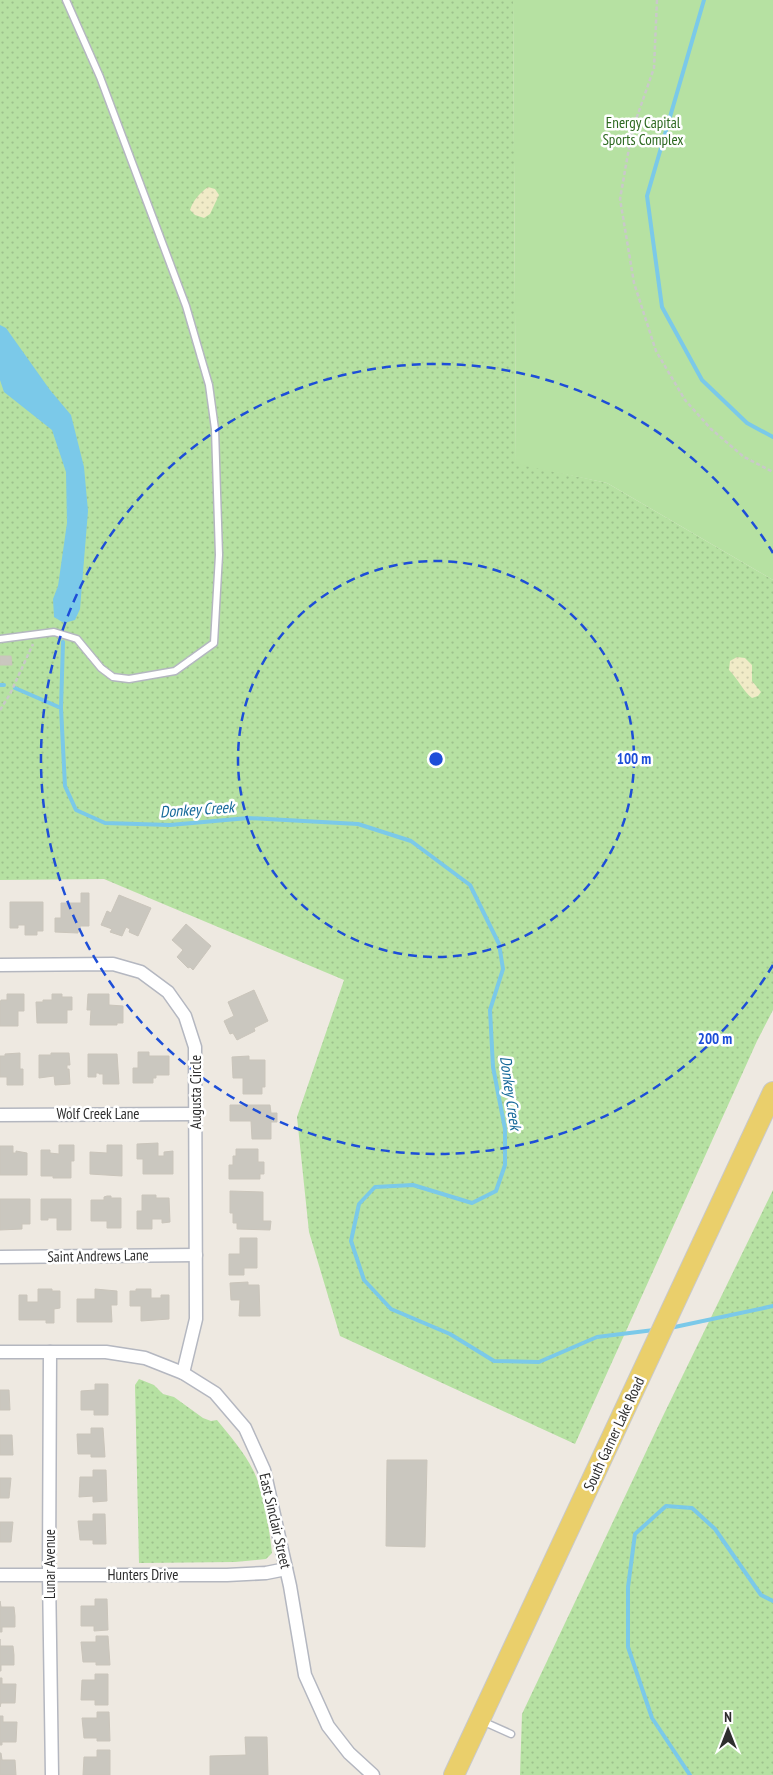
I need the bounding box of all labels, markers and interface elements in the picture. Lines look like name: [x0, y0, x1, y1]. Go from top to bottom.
park label: Energy Capital Sports Complex: [602, 113, 684, 149]
text: 100 m: [617, 749, 651, 768]
centre of rings: [427, 750, 445, 768]
water label: Donkey Creek: [159, 796, 237, 822]
text: 200 m: [698, 1029, 732, 1048]
street label: Augusta Circle: [186, 1055, 205, 1129]
water label: Donkey Creek: [496, 1055, 526, 1133]
street label: Wolf Creek Lane: [56, 1104, 140, 1123]
street label: Saint Andrews Lane: [47, 1245, 149, 1266]
street label: South Garner Lake Road: [579, 1374, 648, 1494]
street label: East Sinclair Street: [255, 1471, 296, 1571]
street label: Lunar Avenue: [40, 1529, 59, 1599]
street label: Hunters Drive: [108, 1565, 178, 1584]
north arrow: [703, 1705, 753, 1755]
text: N: [724, 1708, 732, 1726]

